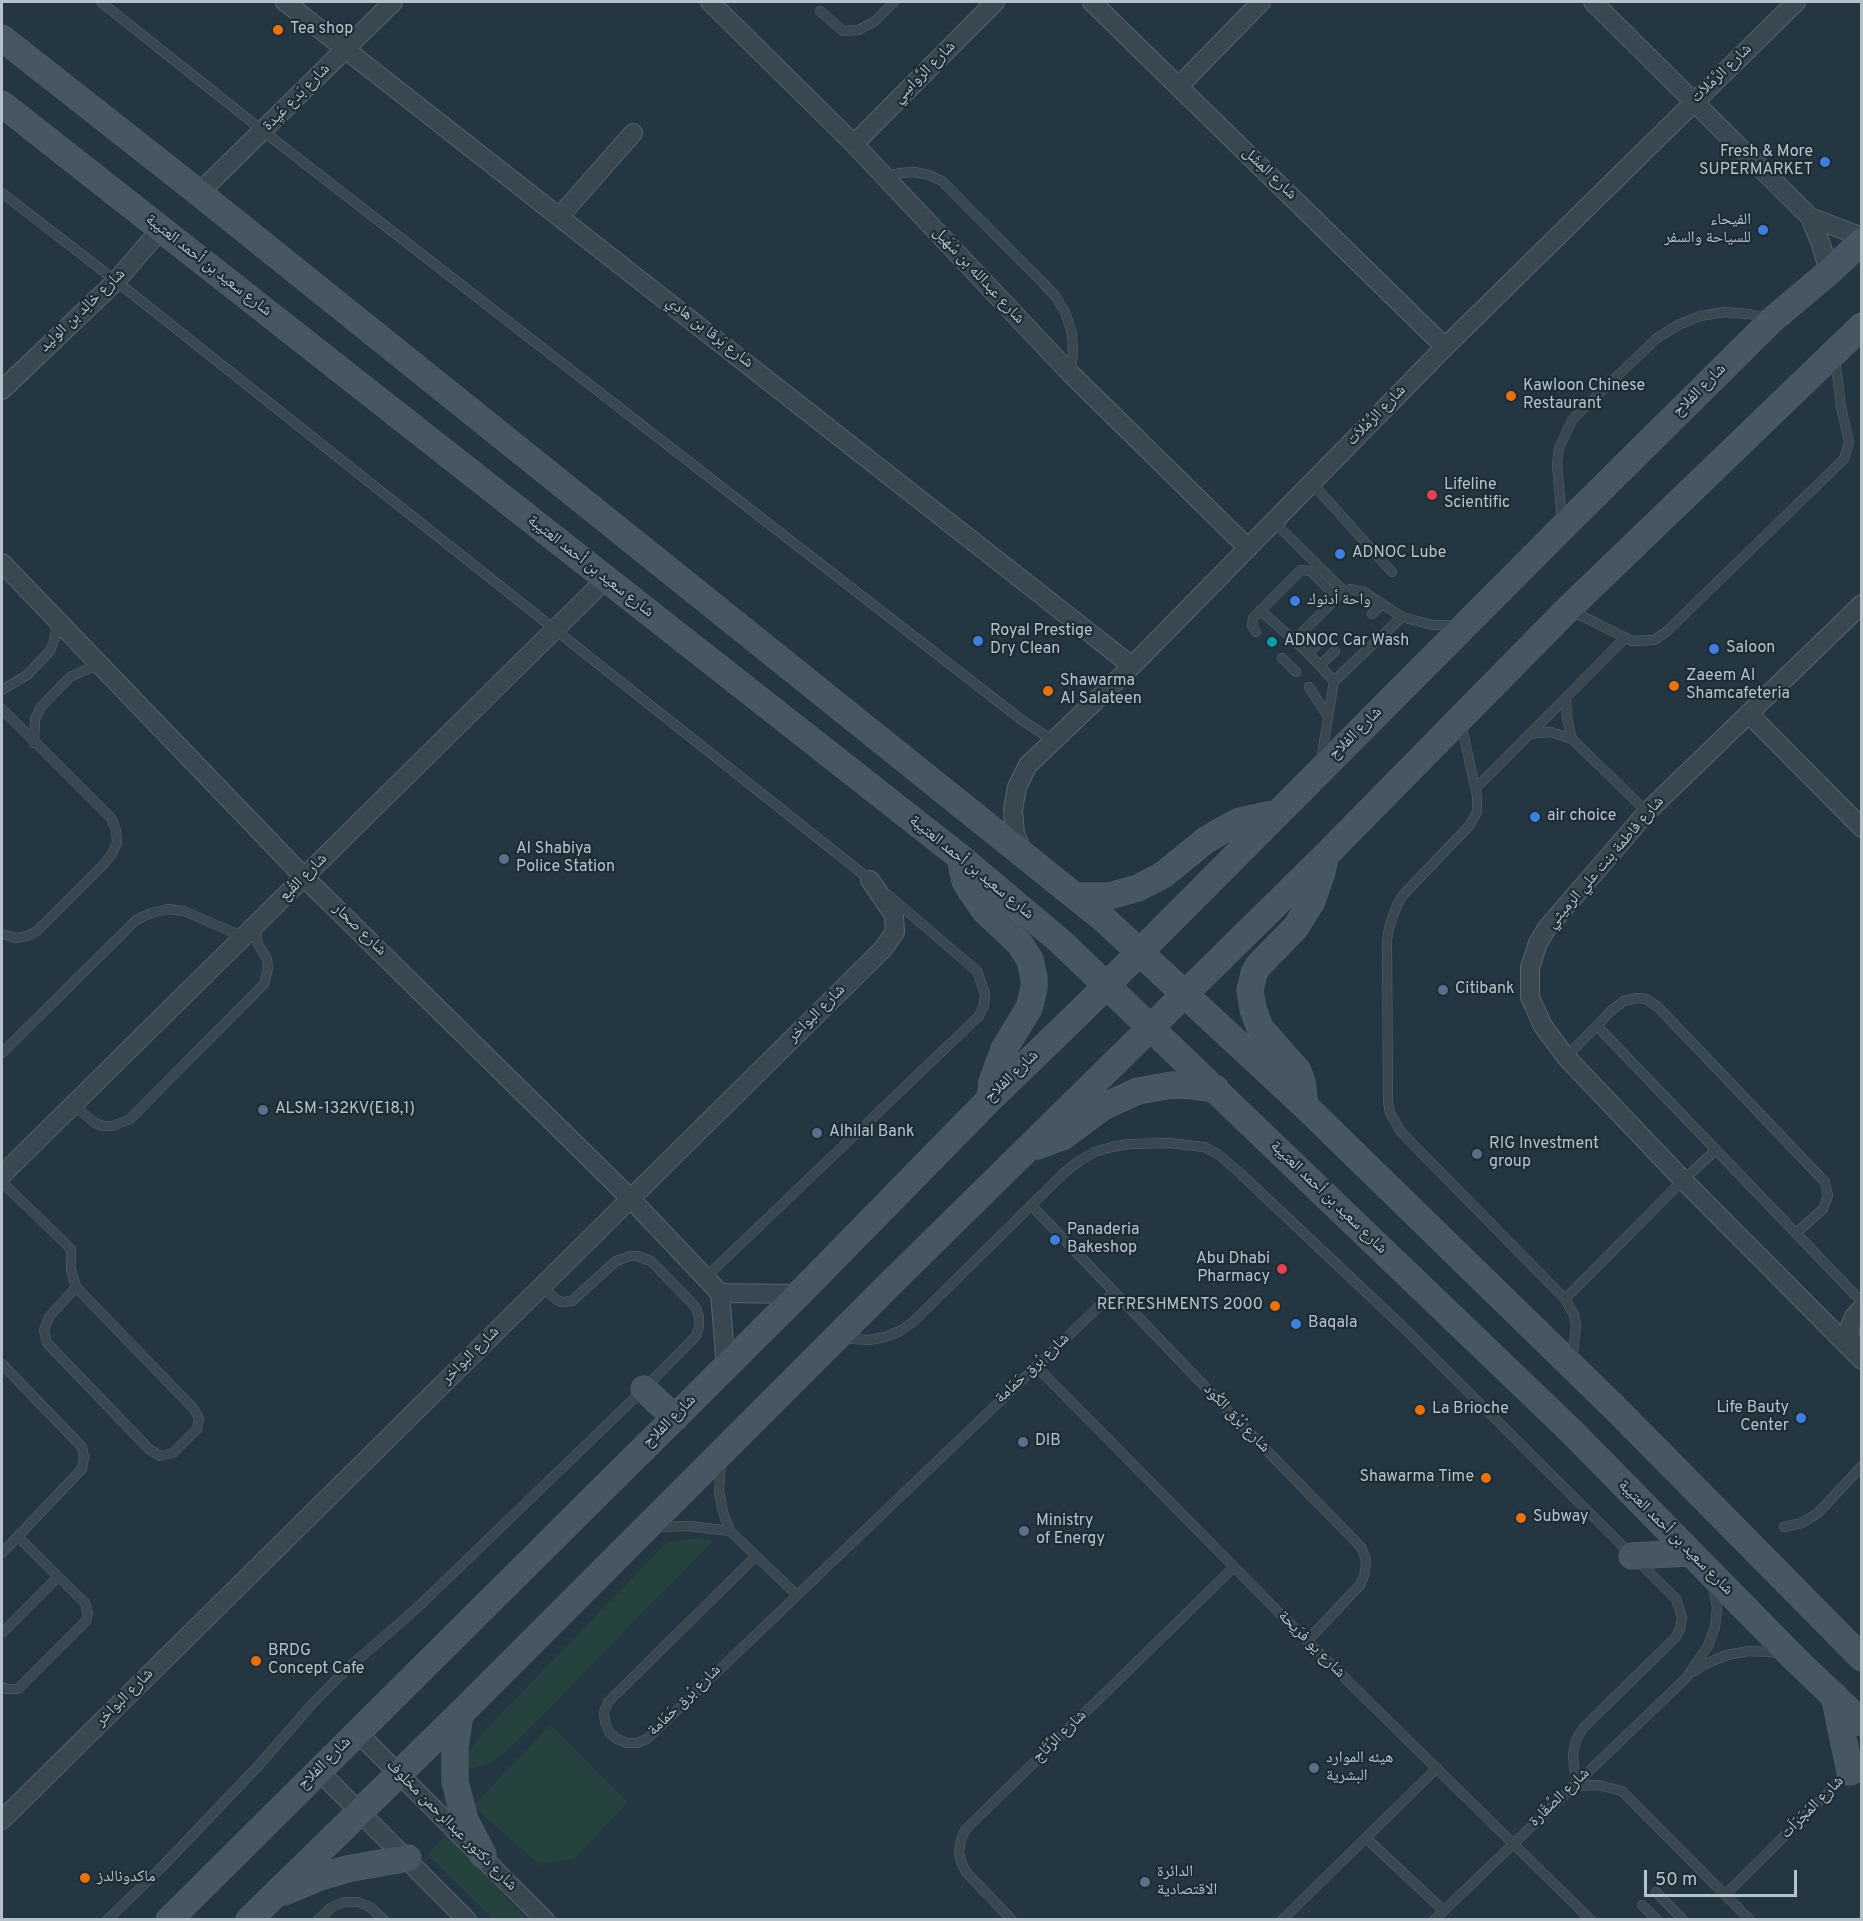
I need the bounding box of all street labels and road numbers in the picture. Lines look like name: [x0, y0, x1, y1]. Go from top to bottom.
street label: شارع الرَّواسِي: [890, 38, 960, 108]
street label: شارع الرَّمْلاَت: [1688, 40, 1756, 108]
street label: شارع بَدع عَيِدة: [259, 60, 335, 136]
street label: شارع المِشَل: [1238, 143, 1300, 205]
street label: شارع سعيد بن أحمد العتيبة: [141, 211, 275, 321]
street label: شارع عبدالله بن سُهَيل: [928, 223, 1028, 329]
street label: شارع خالِد بن الوليد: [36, 265, 130, 357]
street label: شارع بَرقا بن هادِي: [661, 293, 757, 373]
street label: شارع الفلاح: [1669, 360, 1731, 422]
street label: شارع الرَّمْلاَت: [1343, 382, 1411, 450]
street label: شارع سعيد بن أحمد العتيبة: [523, 512, 657, 622]
street label: شارع الفلاح: [1325, 703, 1387, 765]
street label: شارع فاطمة بنت علي الرميثي: [1543, 793, 1669, 933]
street label: شارع سعيد بن أحمد العتيبة: [905, 812, 1037, 924]
street label: شارع القُبع: [276, 850, 332, 906]
street label: شارع صحار: [328, 900, 390, 960]
street label: شارع البواخر: [784, 981, 850, 1047]
street label: شارع الفلاح: [981, 1047, 1043, 1107]
street label: شارع سعيد بن أحمد العتيبة: [1266, 1137, 1390, 1259]
street label: شارع البواخر: [438, 1323, 504, 1389]
street label: شارع بُرق حَمَامة: [992, 1330, 1074, 1408]
street label: شارع بُرْق الكُود: [1199, 1381, 1273, 1457]
street label: شارع الفلاح: [639, 1391, 701, 1453]
street label: شارع سعيد بن أحمد العتيبة: [1613, 1476, 1737, 1600]
street label: شارع يو فرَيحة: [1273, 1607, 1349, 1683]
street label: شارع بُرق حَمَامة: [644, 1661, 726, 1741]
street label: شارع البواخر: [92, 1665, 158, 1731]
street label: شارع الرِّتَاج: [1029, 1707, 1091, 1767]
street label: شارع الفلاح: [294, 1733, 356, 1795]
street label: شارع دكتور عبدالرحمن مخلوف: [381, 1756, 521, 1896]
street label: شارع الصَّقّارة: [1526, 1764, 1594, 1832]
street label: شارع المَجَرَاَت: [1777, 1772, 1849, 1844]

